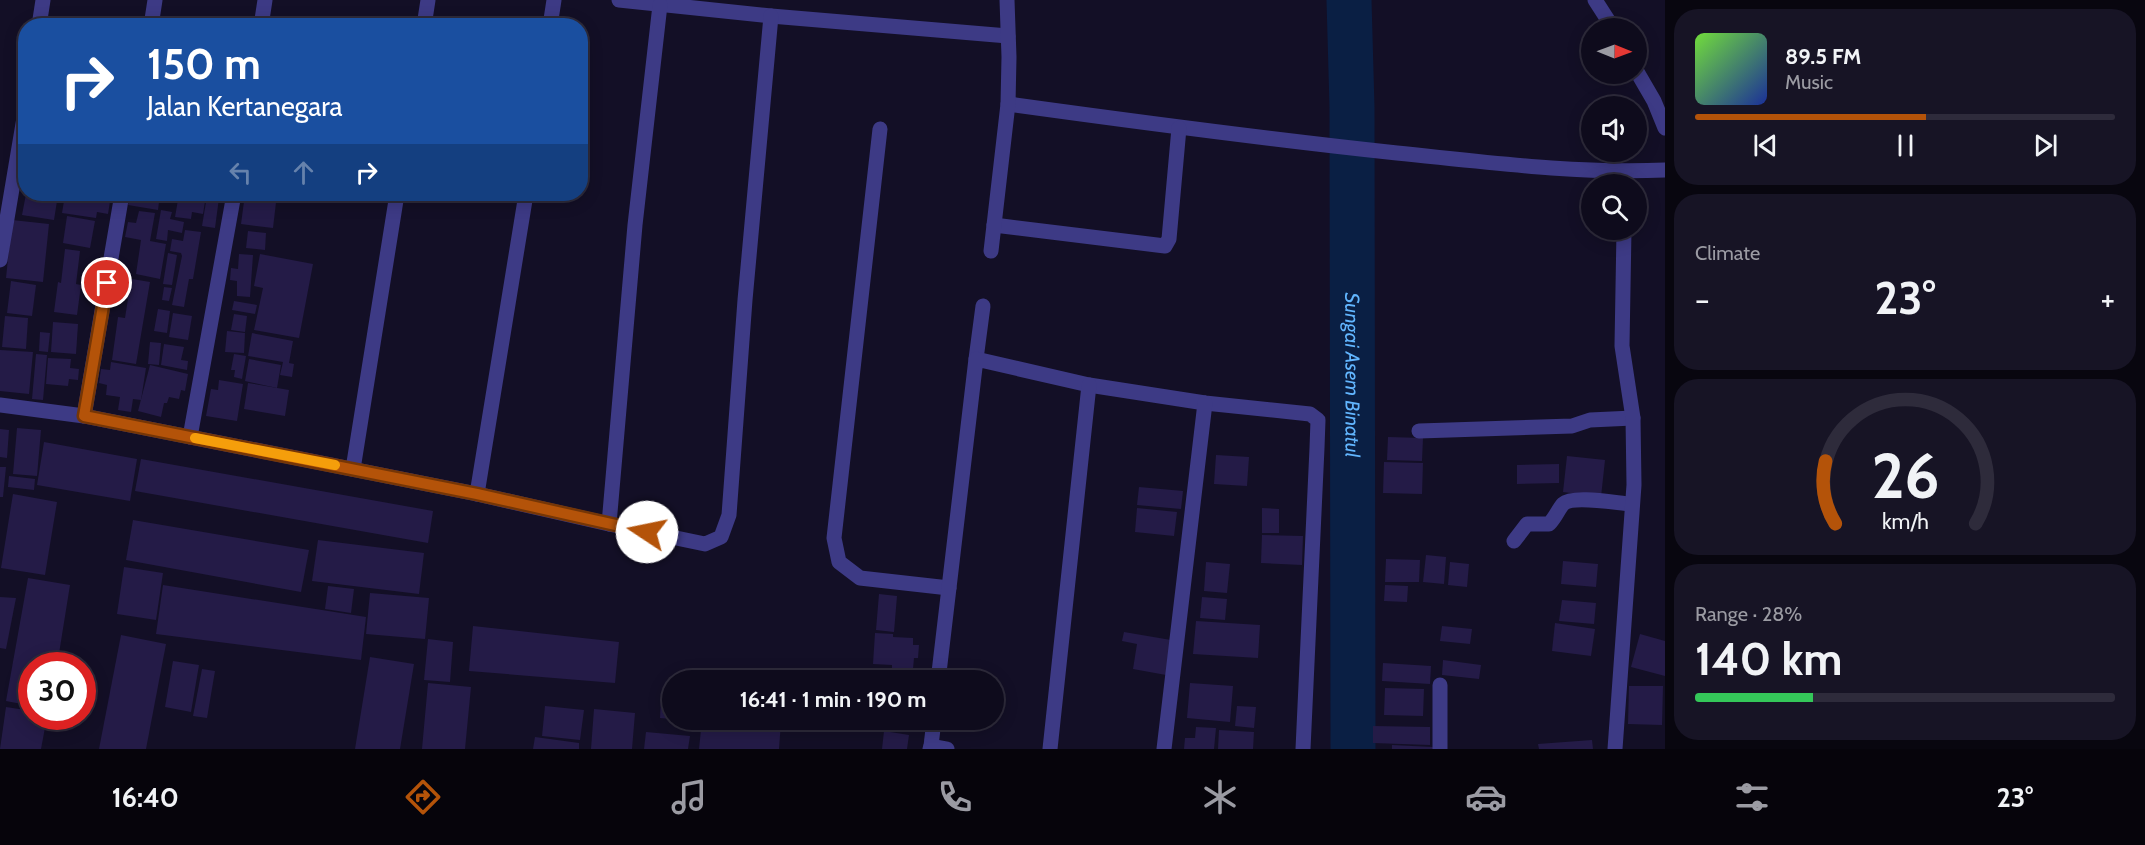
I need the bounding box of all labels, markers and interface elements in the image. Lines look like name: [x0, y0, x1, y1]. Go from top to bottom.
north arrow: [1581, 18, 1647, 84]
map controls: [1581, 18, 1647, 240]
text: 150 m: [147, 38, 261, 90]
icon: right: [48, 42, 126, 120]
text: 89.5 FM: [1785, 43, 1861, 70]
text: Music: [1785, 70, 1833, 94]
text: Jalan Kertanegara: [147, 90, 342, 123]
button: sound: [1581, 96, 1647, 162]
icon: previous: [1749, 129, 1782, 162]
icon: pause: [1889, 129, 1922, 162]
icon: next: [2029, 129, 2062, 162]
icon: left: [224, 156, 257, 189]
icon: ahead: [287, 156, 320, 189]
icon: right: [350, 156, 383, 189]
button: search: [1581, 174, 1647, 240]
text: Climate: [1695, 241, 1760, 265]
pin: [81, 257, 132, 308]
icon: arrive: [90, 266, 123, 299]
text: 23°: [1874, 271, 1936, 325]
text: −: [1695, 279, 1710, 319]
text: +: [2100, 279, 2115, 319]
water label: Sungai Asem Binatul: [1340, 293, 1365, 458]
text: 26: [1871, 438, 1939, 514]
position arrow: [615, 500, 679, 564]
text: km/h: [1882, 508, 1928, 534]
text: Range · 28%: [1695, 602, 1802, 626]
text: 140 km: [1695, 632, 1842, 686]
speed limit sign: 30: [18, 652, 96, 730]
text: 16:41 · 1 min · 190 m: [740, 686, 926, 713]
icon: directions: [402, 776, 444, 818]
icon: music: [668, 776, 710, 818]
icon: phone: [934, 776, 976, 818]
icon: climate: [1199, 776, 1241, 818]
icon: car: [1465, 776, 1507, 818]
icon: filters: [1731, 776, 1773, 818]
text: 16:40: [112, 781, 179, 814]
text: 23°: [1997, 781, 2033, 814]

